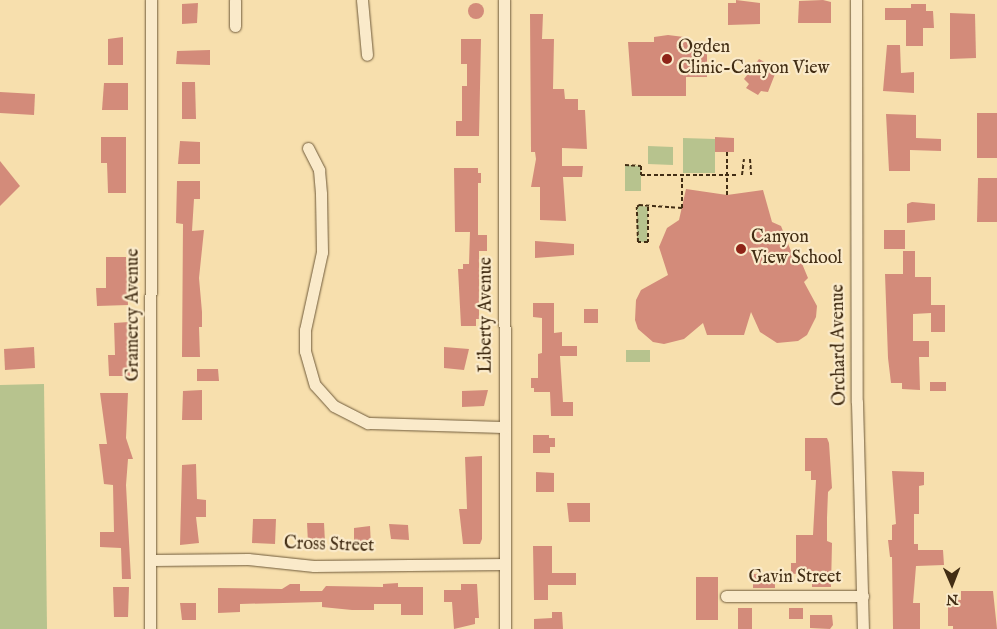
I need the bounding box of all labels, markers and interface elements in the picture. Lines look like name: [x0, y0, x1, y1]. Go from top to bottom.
place label: Ogden Clinic-Canyon View: [678, 38, 829, 80]
marker: Ogden Clinic-Canyon View: [660, 52, 674, 66]
place label: Canyon View School: [751, 228, 842, 270]
marker: Canyon View School: [735, 243, 747, 255]
street label: Gramercy Avenue: [123, 249, 145, 381]
street label: Liberty Avenue: [476, 257, 498, 373]
street label: Orchard Avenue: [828, 284, 852, 406]
street label: Cross Street: [283, 534, 375, 558]
north arrow: [927, 559, 977, 609]
street label: Gavin Street: [749, 567, 841, 589]
text: N: [946, 590, 958, 608]

